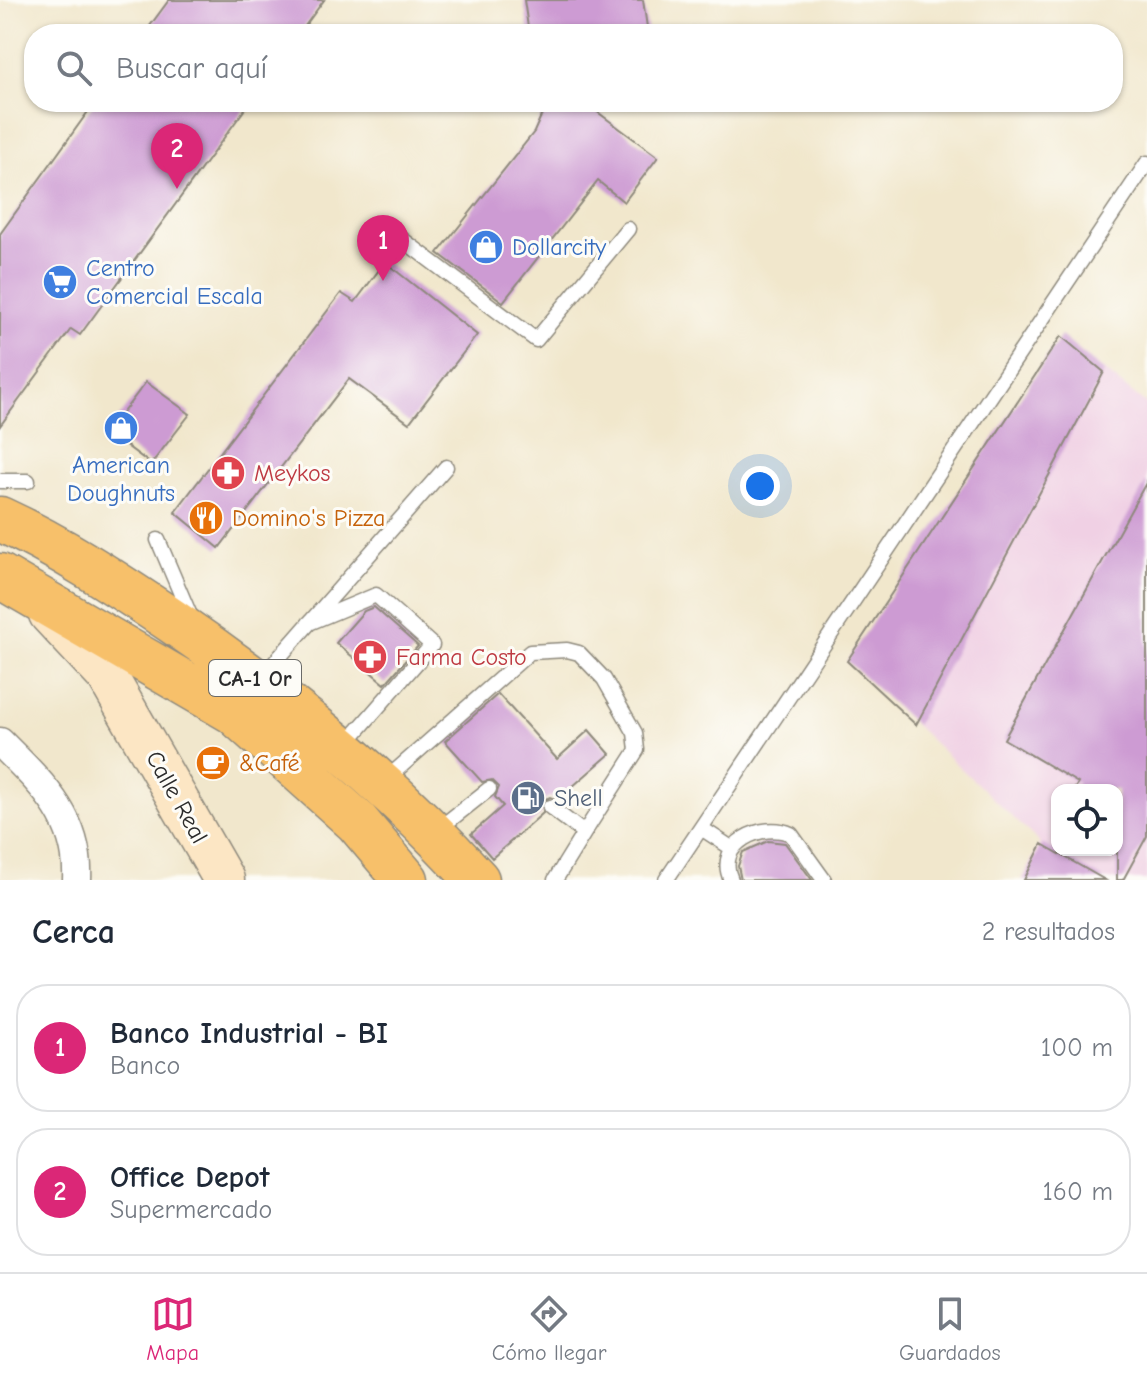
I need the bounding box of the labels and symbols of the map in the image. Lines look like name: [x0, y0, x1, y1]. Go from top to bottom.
pin: 2: [151, 123, 203, 189]
pin: 1: [357, 215, 409, 281]
shop icon: Dollarcity: [467, 228, 505, 266]
place label: Dollarcity: [512, 233, 606, 261]
place label: Centro Comercial Escala: [86, 254, 263, 310]
supermarket icon: Centro Comercial Escala: [41, 263, 79, 301]
shop icon: American Doughnuts: [102, 409, 140, 447]
place label: American Doughnuts: [67, 451, 175, 507]
pharmacy icon: Meykos: [209, 454, 247, 492]
place label: Meykos: [254, 459, 331, 487]
your location: [740, 466, 780, 506]
restaurant icon: Domino's Pizza: [187, 499, 225, 537]
place label: Domino's Pizza: [232, 504, 385, 532]
pharmacy icon: Farma Costo: [351, 638, 389, 676]
place label: Farma Costo: [396, 643, 527, 671]
road number: CA-1 Or: [209, 660, 301, 696]
cafe icon: &Café: [194, 744, 232, 782]
street label: Calle Real: [140, 746, 214, 848]
place label: &Café: [239, 749, 300, 777]
fuel station icon: Shell: [509, 779, 547, 817]
place label: Shell: [554, 784, 603, 812]

